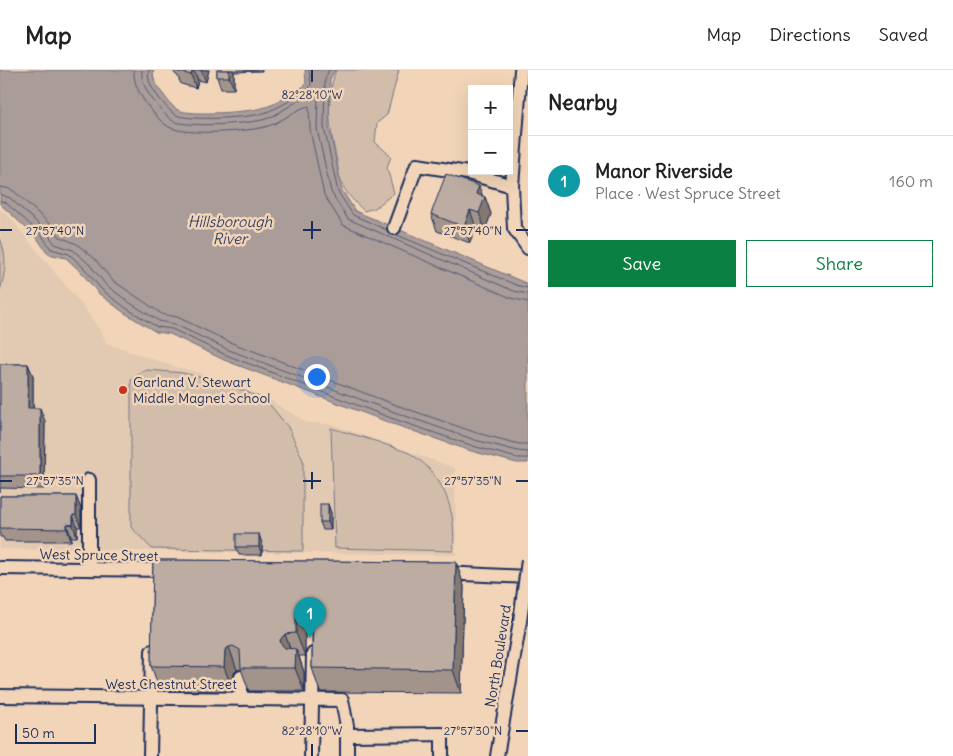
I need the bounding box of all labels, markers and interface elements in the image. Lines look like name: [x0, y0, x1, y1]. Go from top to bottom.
text: Map: [25, 20, 72, 50]
text: Map: [706, 23, 741, 46]
text: Directions: [769, 23, 851, 46]
text: Saved: [879, 23, 928, 46]
map controls: [468, 85, 513, 175]
button: +: [468, 85, 513, 130]
text: 82°28'10"W: [282, 87, 343, 102]
text: Nearby: [548, 89, 618, 116]
button: −: [468, 130, 513, 175]
text: Manor Riverside: [595, 159, 733, 183]
text: 1: [561, 171, 567, 191]
text: 160 m: [889, 171, 933, 191]
text: Place · West Spruce Street: [595, 183, 781, 203]
water label: Hillsborough River: [188, 212, 273, 248]
text: 27°57'40"N: [26, 223, 84, 238]
text: 27°57'40"N: [444, 223, 502, 238]
button: Save: [548, 240, 736, 287]
button: Share: [746, 240, 933, 287]
your location: [304, 364, 330, 390]
place label: Garland V. Stewart Middle Magnet School: [133, 373, 270, 407]
marker: Garland V. Stewart Middle Magnet School: [117, 384, 129, 396]
text: 27°57'35"N: [26, 473, 84, 488]
text: 27°57'35"N: [444, 473, 502, 488]
street label: West Spruce Street: [39, 545, 159, 565]
pin: 1: [294, 597, 326, 638]
street label: North Boulevard: [481, 603, 515, 709]
street label: West Chestnut Street: [105, 675, 237, 693]
scale bar: [15, 721, 96, 744]
text: 82°28'10"W: [282, 723, 343, 738]
text: 27°57'30"N: [444, 723, 502, 738]
text: 50 m: [22, 724, 55, 742]

